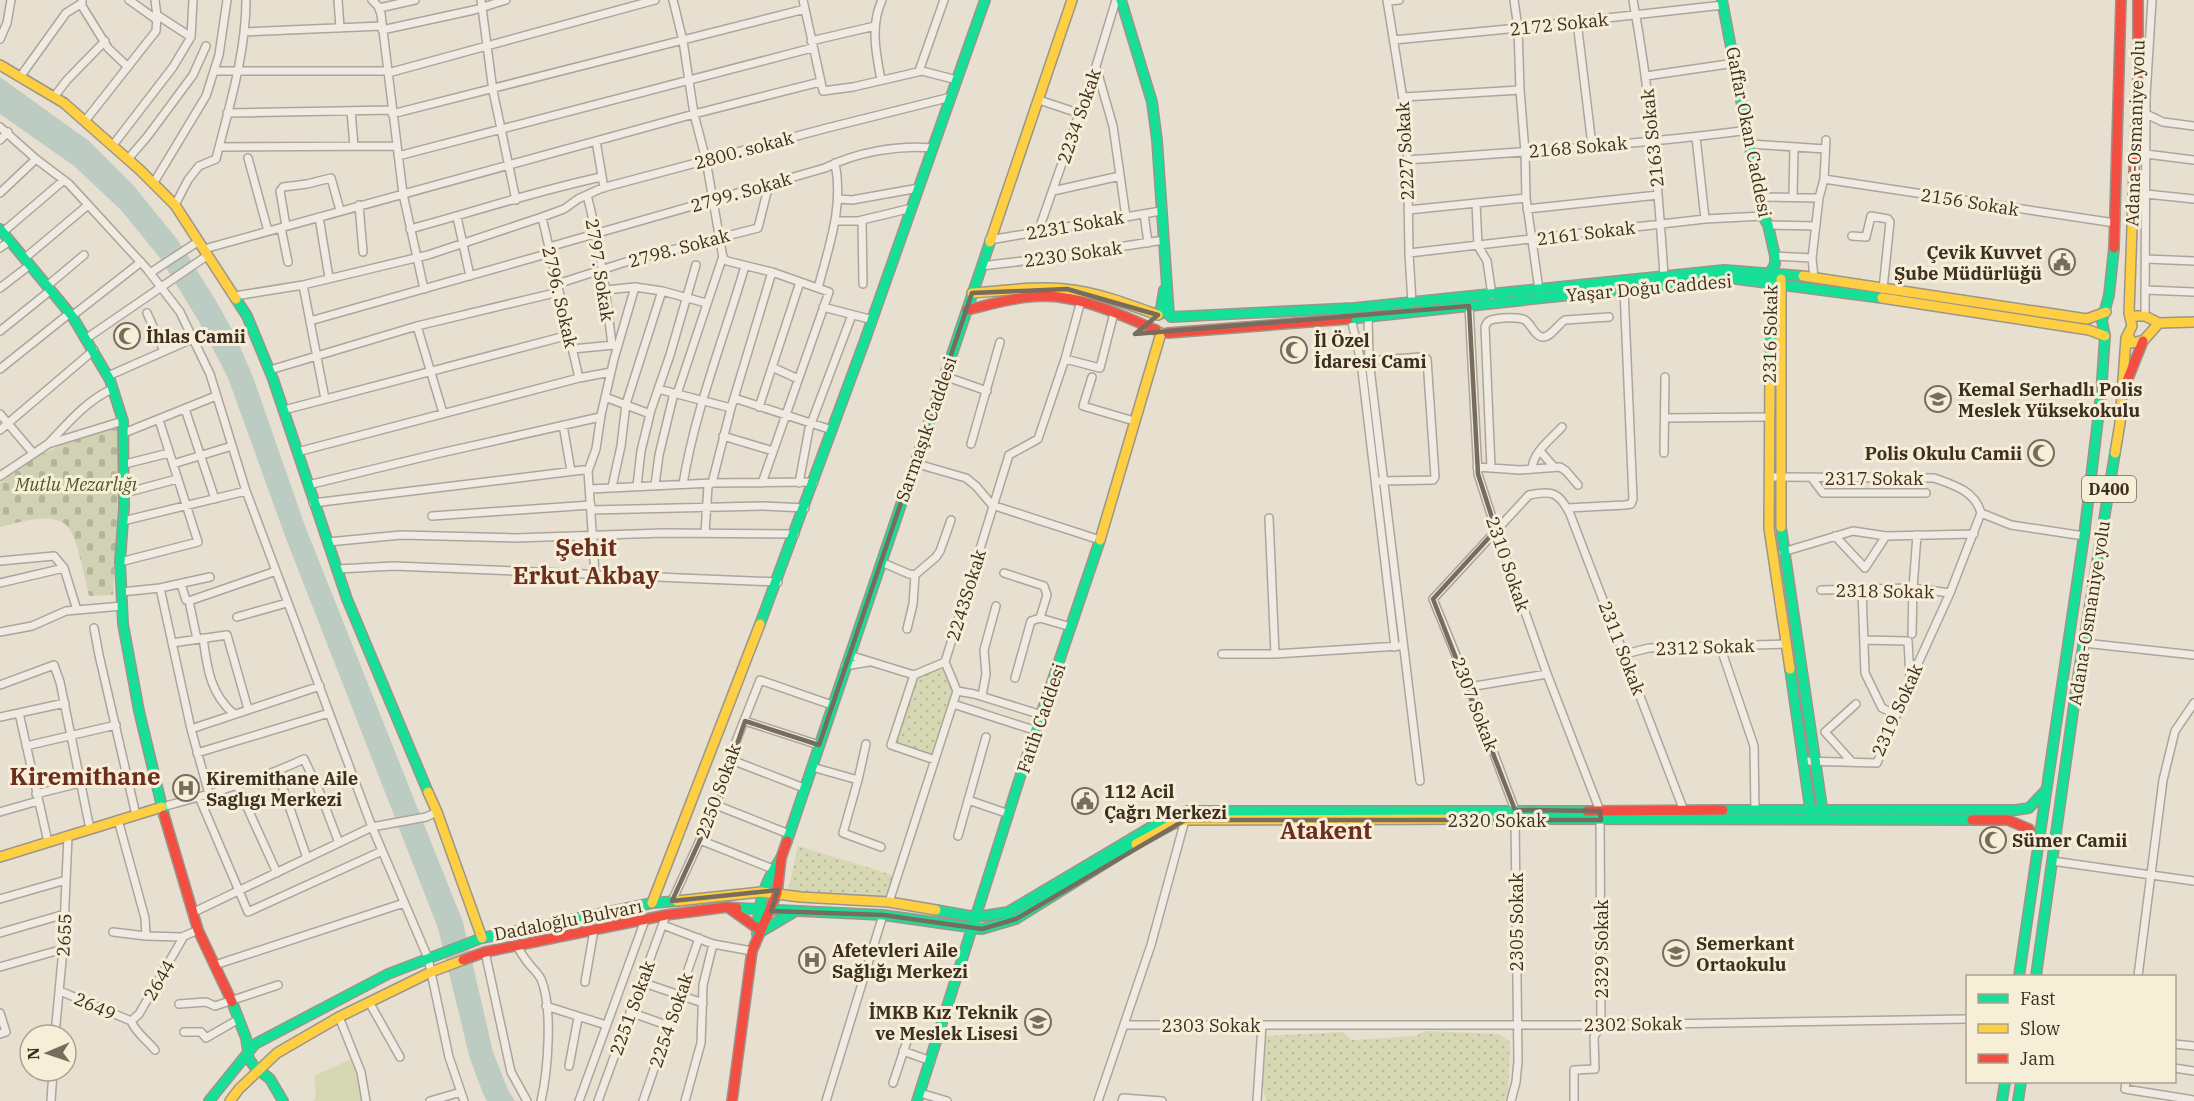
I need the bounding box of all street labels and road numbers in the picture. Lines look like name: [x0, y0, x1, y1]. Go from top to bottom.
street label: 2172 Sokak: [1509, 7, 1610, 41]
street label: Adana-Osmaniye yolu: [2120, 39, 2150, 227]
street label: Gaffar Okan Caddesi: [1721, 45, 1777, 220]
street label: 2234 Sokak: [1052, 65, 1106, 167]
street label: 2163 Sokak: [1635, 87, 1669, 188]
street label: 2227 Sokak: [1391, 100, 1419, 201]
street label: 2800. sokak: [692, 126, 797, 174]
street label: 2168 Sokak: [1528, 131, 1629, 163]
street label: 2799. Sokak: [688, 167, 795, 217]
street label: 2156 Sokak: [1919, 183, 2021, 221]
street label: 2231 Sokak: [1024, 205, 1126, 245]
street label: 2161 Sokak: [1535, 215, 1637, 250]
street label: 2797. Sokak: [581, 217, 620, 324]
street label: 2798. Sokak: [626, 223, 733, 273]
street label: 2230 Sokak: [1022, 236, 1124, 272]
street label: 2796. Sokak: [537, 244, 583, 351]
street label: Yaşar Doğu Caddesi: [1565, 269, 1733, 307]
street label: 2316 Sokak: [1758, 284, 1782, 384]
street label: Sarmaşık Caddesi: [890, 353, 962, 505]
street label: 2317 Sokak: [1825, 467, 1924, 490]
road number: D400: [2082, 476, 2136, 502]
street label: 2310 Sokak: [1481, 513, 1535, 615]
street label: Adana-Osmaniye yolu: [2063, 519, 2115, 707]
street label: 2243Sokak: [941, 546, 991, 644]
street label: 2318 Sokak: [1835, 579, 1935, 603]
street label: 2311 Sokak: [1594, 598, 1651, 699]
street label: 2312 Sokak: [1655, 634, 1755, 660]
street label: 2307 Sokak: [1447, 654, 1504, 755]
street label: Fatih Caddesi: [1011, 660, 1071, 776]
street label: 2319 Sokak: [1866, 660, 1928, 760]
street label: 2250 Sokak: [690, 740, 746, 841]
street label: 2320 Sokak: [1448, 809, 1547, 832]
street label: 2305 Sokak: [1505, 872, 1528, 971]
street label: Dadaloğlu Bulvarı: [492, 894, 644, 946]
street label: 2329 Sokak: [1590, 899, 1613, 998]
street label: 2655: [51, 913, 77, 957]
street label: 2644: [138, 956, 180, 1004]
street label: 2251 Sokak: [604, 957, 660, 1058]
street label: 2254 Sokak: [644, 969, 698, 1071]
street label: 2649: [71, 987, 119, 1025]
street label: 2302 Sokak: [1583, 1012, 1683, 1036]
street label: 2303 Sokak: [1162, 1014, 1261, 1037]

